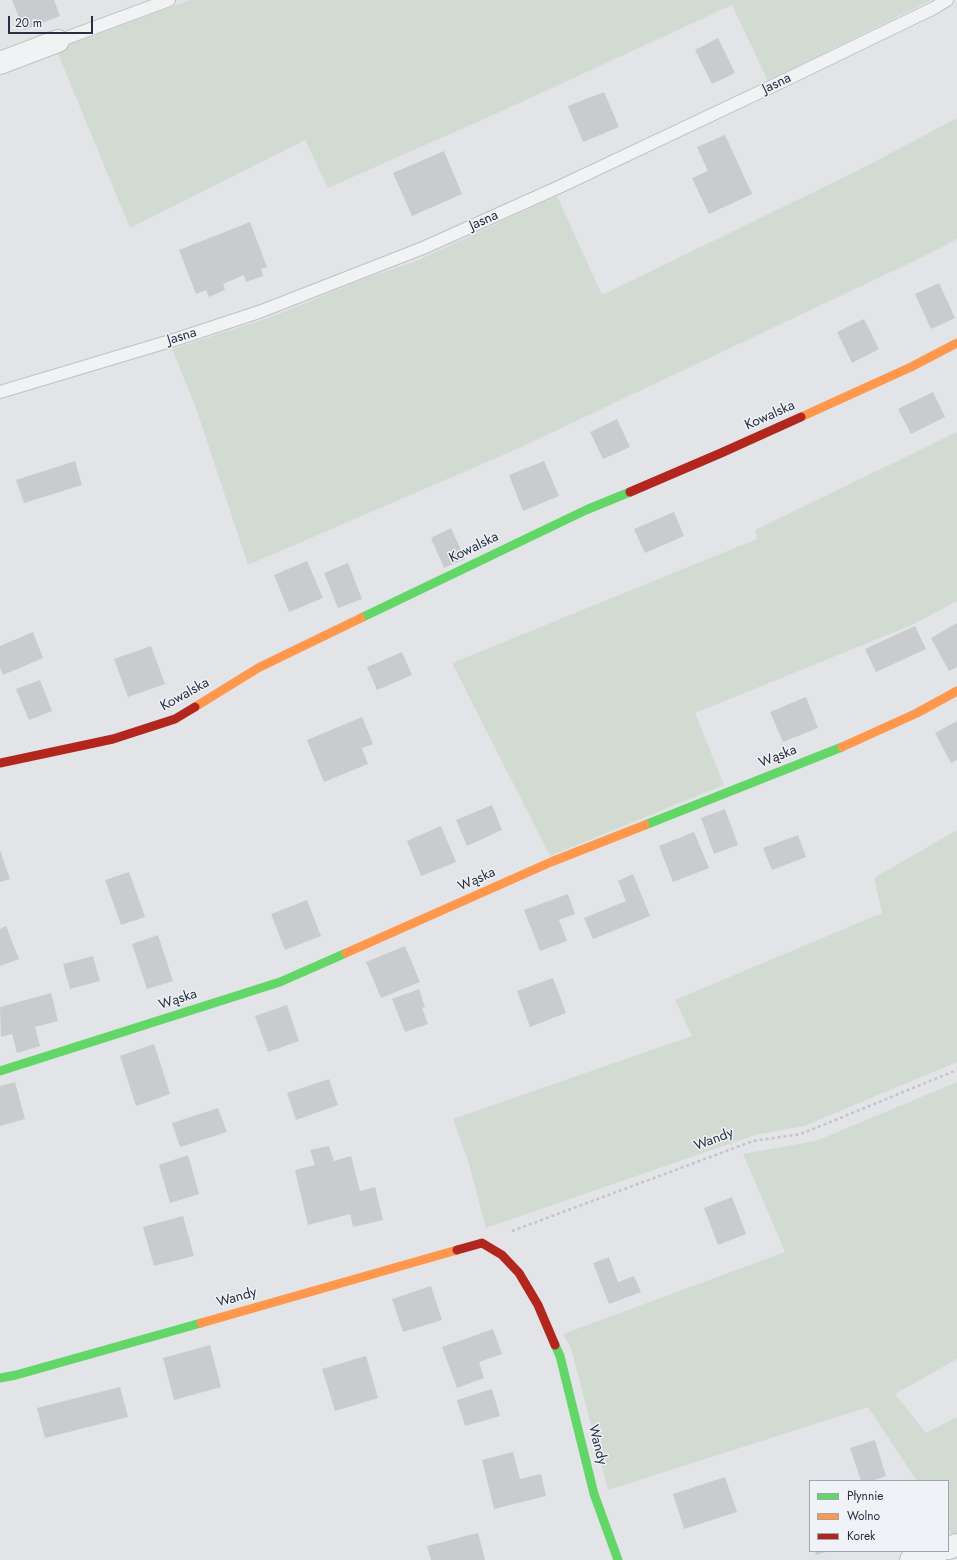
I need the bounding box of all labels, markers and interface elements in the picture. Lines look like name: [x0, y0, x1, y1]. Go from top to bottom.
scale bar: [10, 8, 95, 34]
text: 20 m: [15, 14, 42, 32]
street label: Jasna: [760, 70, 794, 98]
street label: Jasna: [467, 207, 501, 235]
street label: Jasna: [165, 325, 199, 349]
street label: Kowalska: [742, 398, 798, 434]
street label: Kowalska: [447, 529, 501, 567]
street label: Kowalska: [158, 675, 212, 715]
street label: Wąska: [757, 742, 799, 772]
street label: Wąska: [456, 864, 498, 896]
street label: Wąska: [157, 986, 199, 1014]
street label: Wandy: [692, 1125, 736, 1155]
street label: Wandy: [215, 1284, 259, 1312]
street label: Wandy: [584, 1423, 610, 1467]
legend: [809, 1480, 949, 1552]
text: Płynnie: [847, 1487, 884, 1505]
text: Wolno: [847, 1507, 880, 1525]
text: Korek: [847, 1527, 875, 1545]

